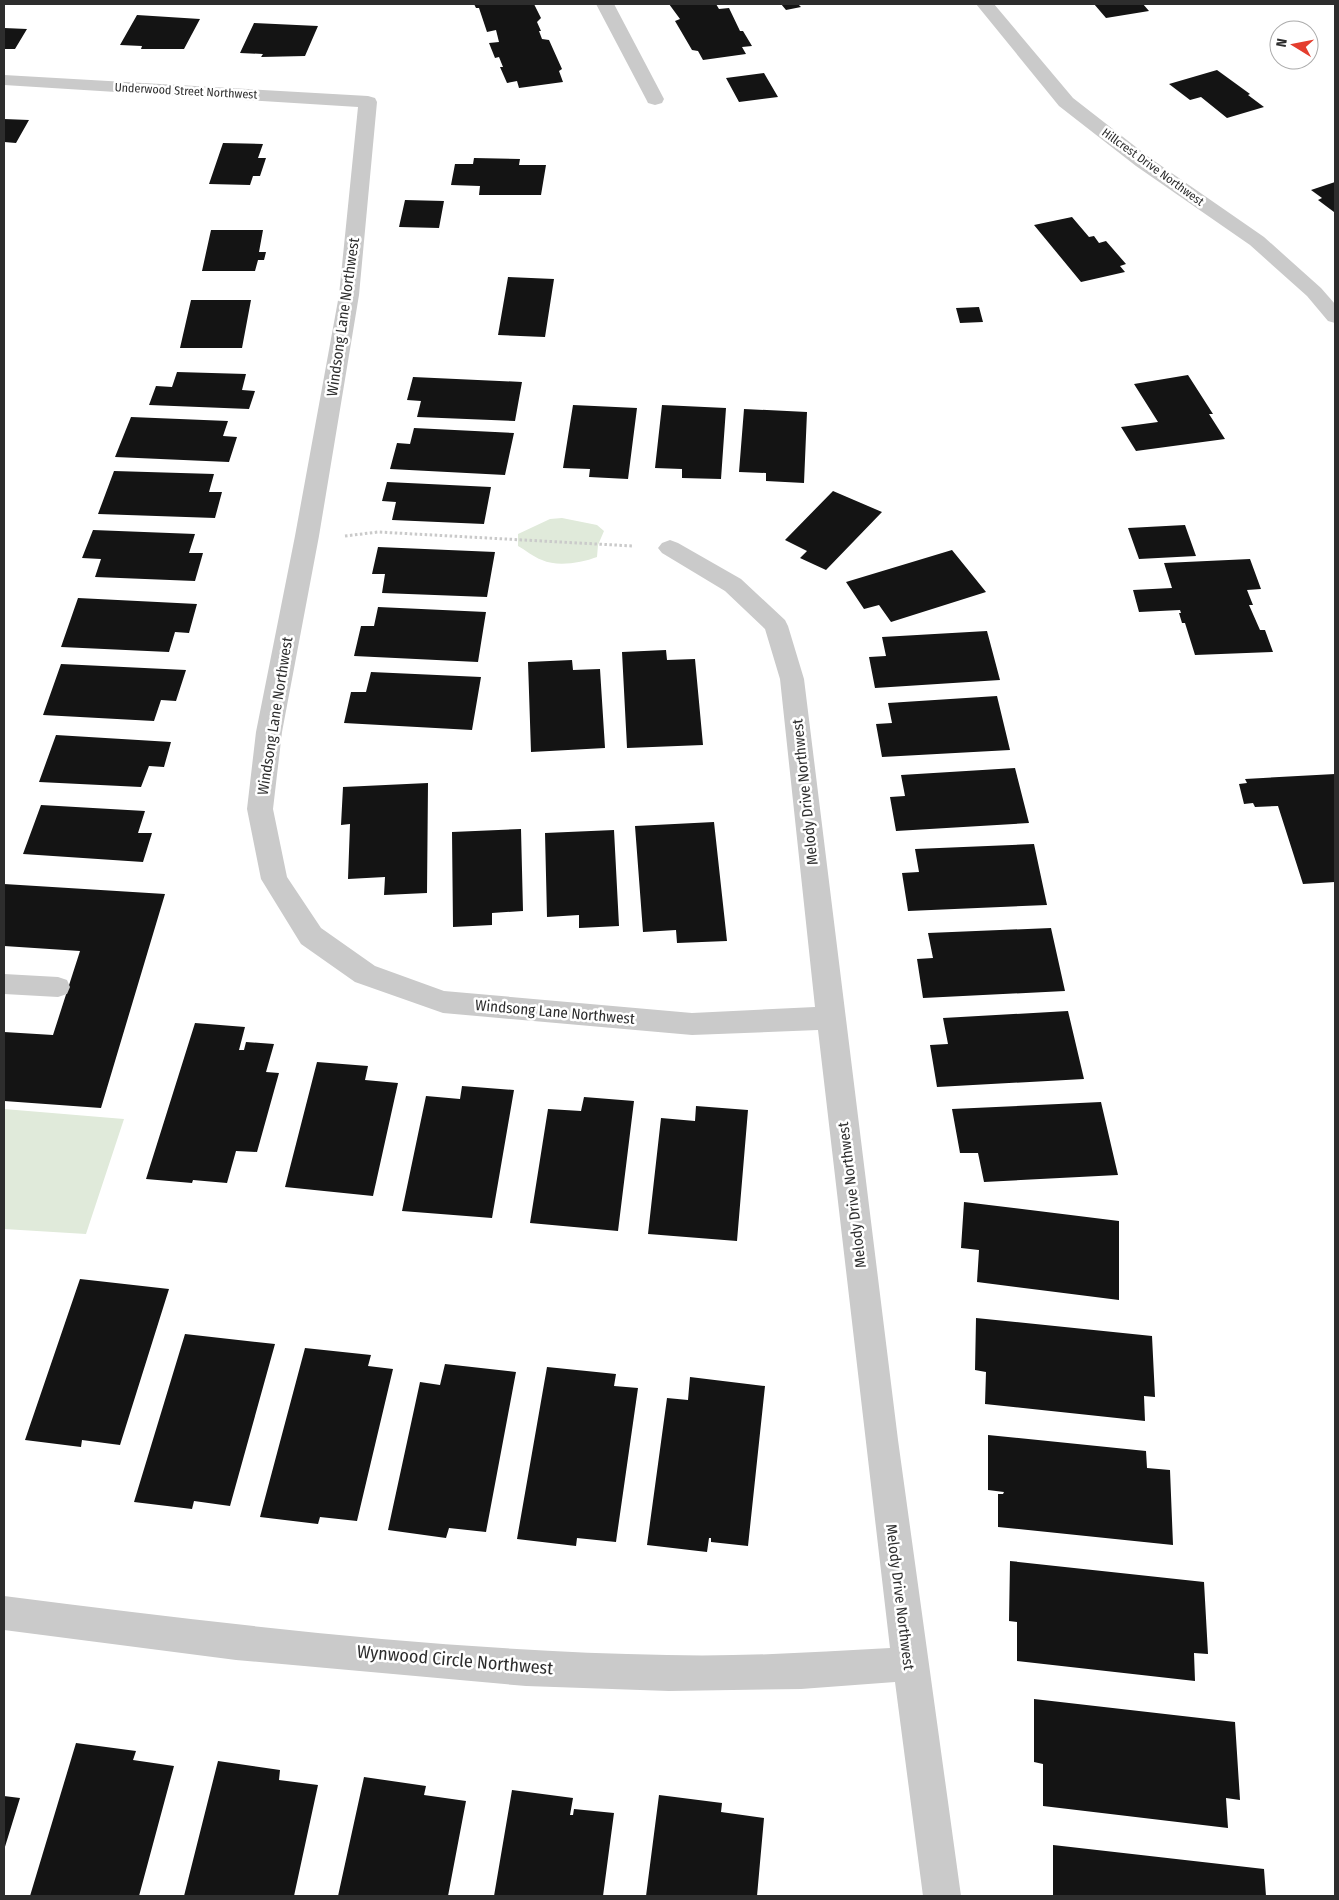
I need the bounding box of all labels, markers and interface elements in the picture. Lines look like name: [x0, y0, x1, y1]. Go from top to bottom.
north arrow: [1269, 20, 1319, 70]
text: N: [1273, 37, 1291, 48]
street label: Underwood Street Northwest: [114, 80, 258, 102]
street label: Hillcrest Drive Northwest: [1099, 125, 1207, 209]
street label: Windsong Lane Northwest: [323, 236, 363, 398]
street label: Windsong Lane Northwest: [254, 635, 296, 796]
street label: Melody Drive Northwest: [788, 718, 822, 866]
street label: Windsong Lane Northwest: [474, 996, 636, 1028]
street label: Melody Drive Northwest: [834, 1121, 870, 1269]
street label: Melody Drive Northwest: [882, 1523, 918, 1671]
street label: Wynwood Circle Northwest: [356, 1640, 554, 1680]

